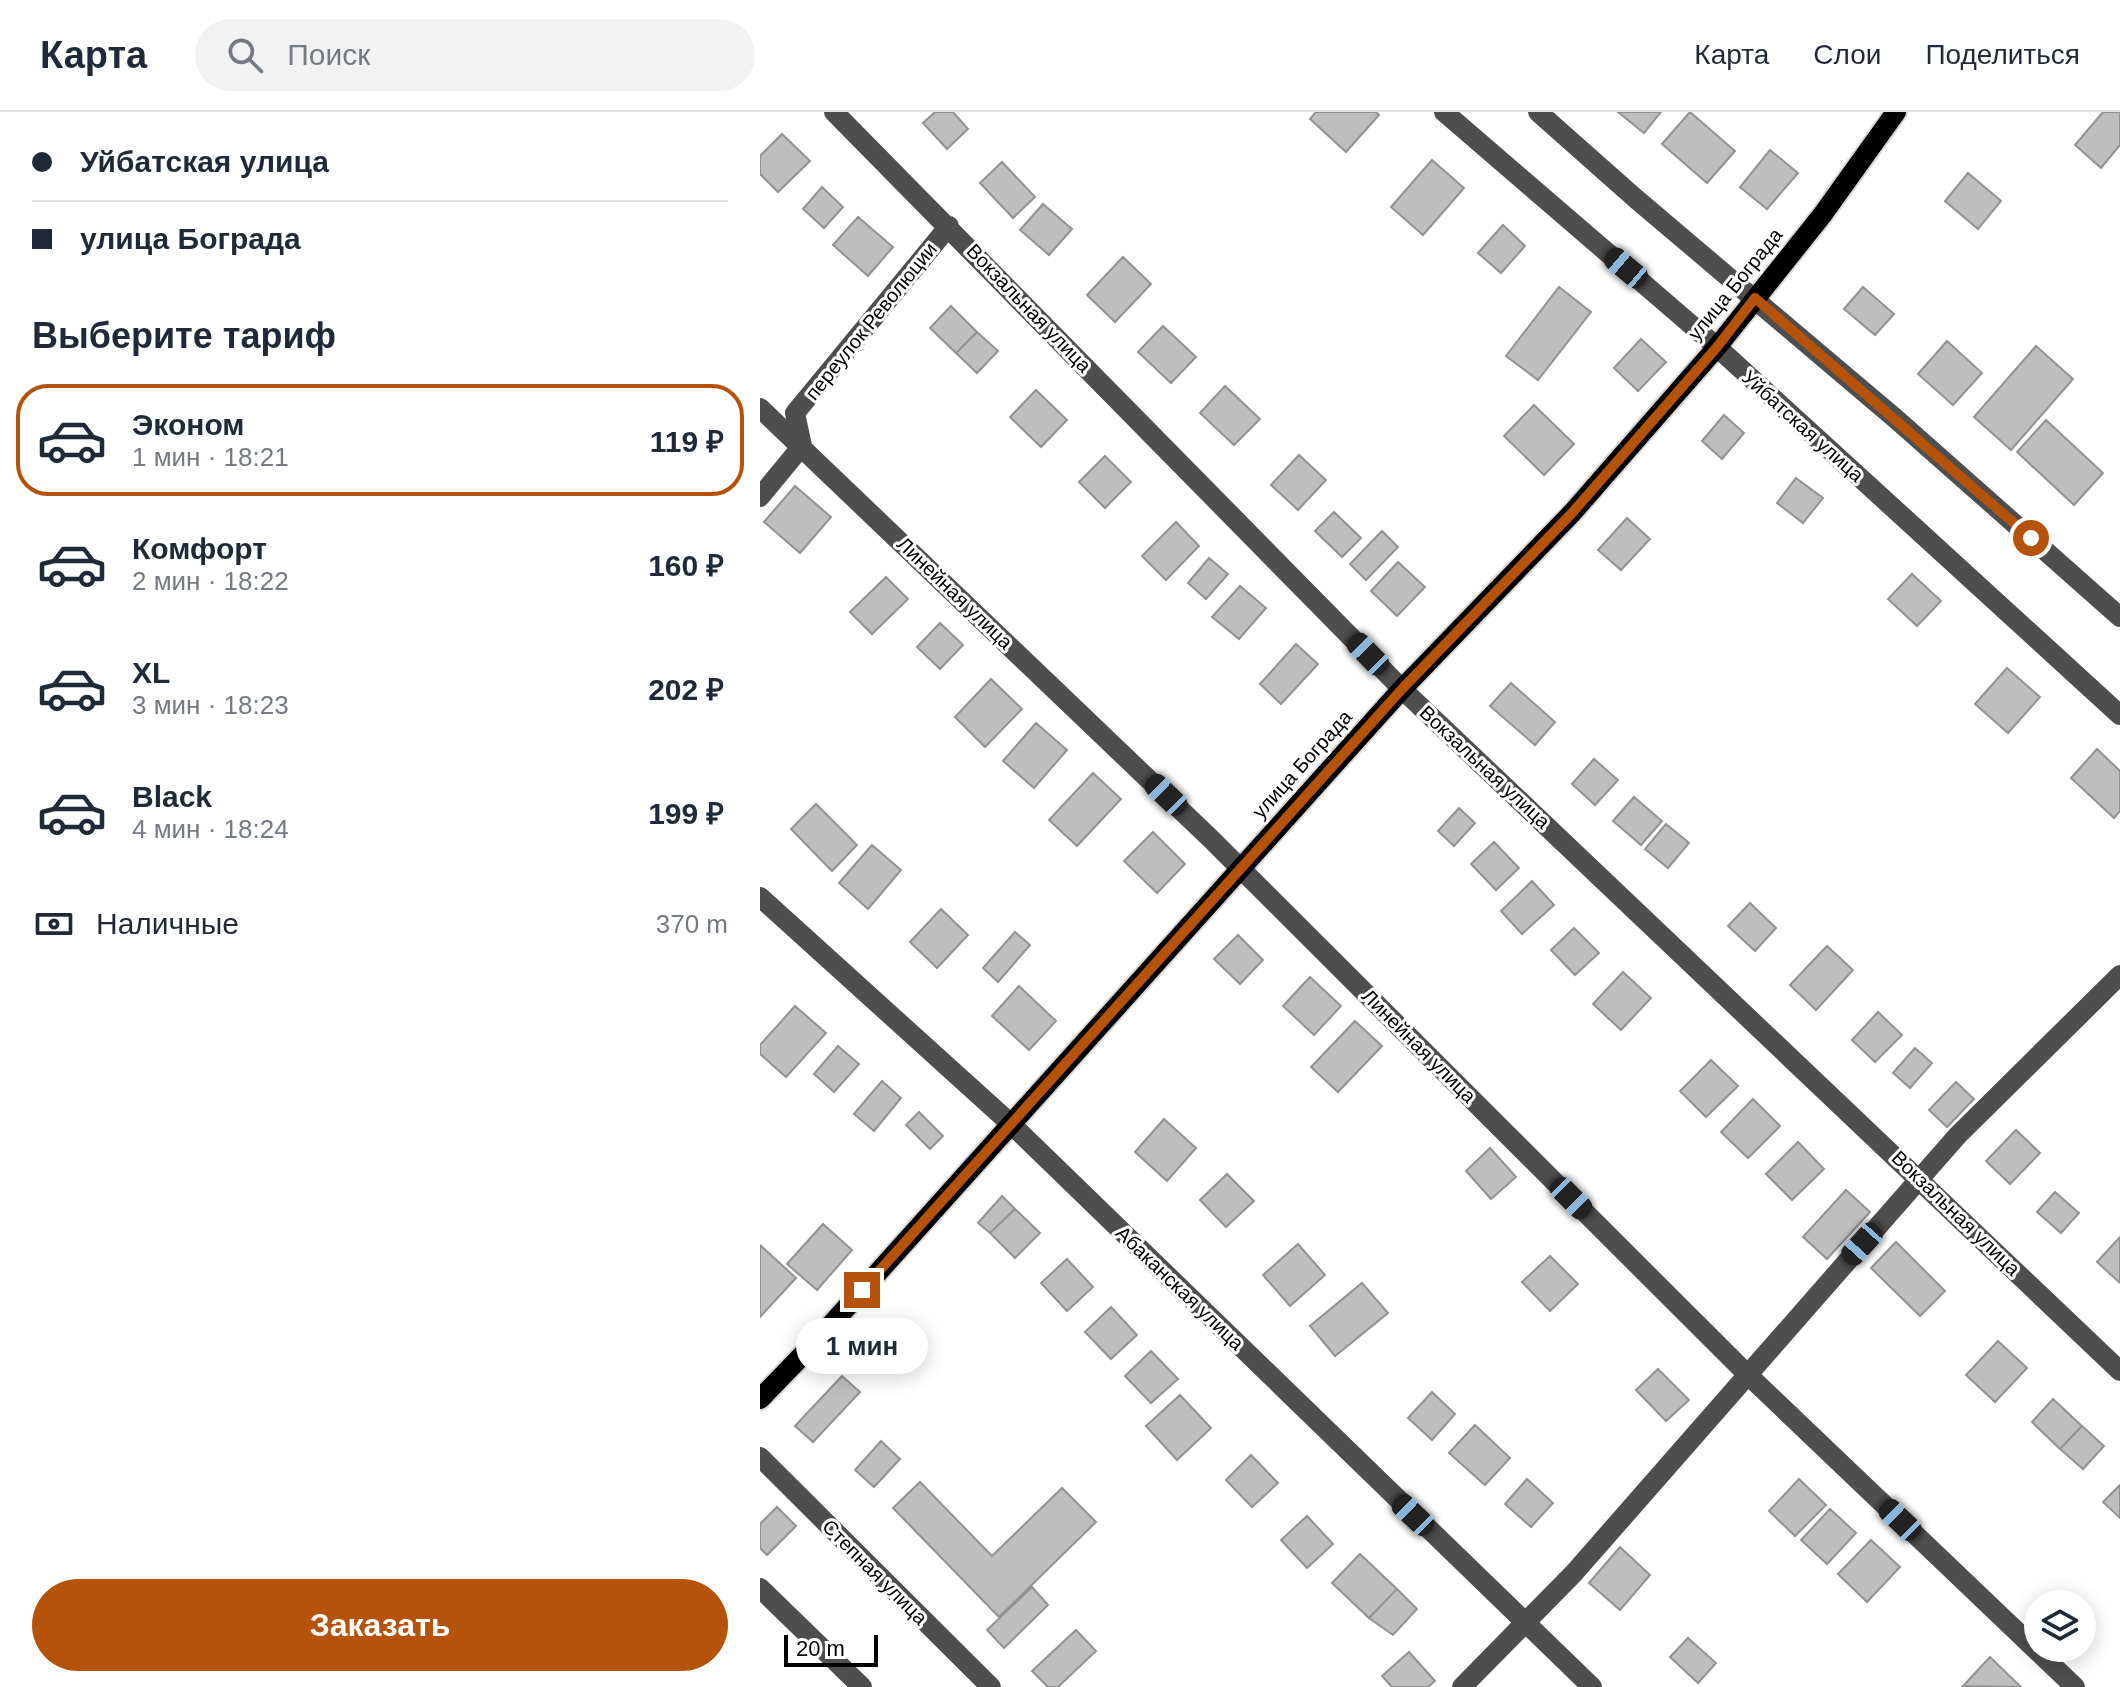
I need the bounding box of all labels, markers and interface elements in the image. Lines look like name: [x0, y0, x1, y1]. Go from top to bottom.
search box: [195, 19, 755, 91]
icon: search: [223, 33, 267, 77]
text: Карта: [40, 34, 147, 76]
text: Поиск: [287, 38, 370, 71]
text: Карта: [1694, 39, 1769, 70]
text: Слои: [1813, 39, 1881, 70]
text: Поделиться: [1925, 39, 2080, 70]
text: Уйбатская улица: [80, 145, 329, 178]
text: улица Бограда: [80, 222, 301, 255]
street label: улица Бограда: [1683, 223, 1787, 344]
street label: переулок Революции: [801, 238, 941, 404]
street label: Вокзальная улица: [962, 239, 1096, 377]
car: [1600, 243, 1652, 293]
text: Выберите тариф: [32, 315, 336, 356]
street label: Уйбатская улица: [1738, 366, 1869, 487]
icon: car: [36, 404, 108, 476]
text: Эконом: [132, 408, 245, 441]
text: 119 ₽: [650, 425, 724, 458]
text: 1 мин · 18:21: [132, 442, 289, 472]
route start: [2013, 520, 2049, 556]
icon: car: [36, 528, 108, 600]
text: Комфорт: [132, 532, 267, 565]
street label: Линейная улица: [893, 533, 1018, 654]
text: 160 ₽: [648, 549, 724, 582]
text: 2 мин · 18:22: [132, 566, 289, 596]
car: [1343, 628, 1393, 680]
icon: car: [36, 652, 108, 724]
text: XL: [132, 656, 170, 689]
text: 202 ₽: [648, 673, 724, 706]
text: 3 мин · 18:23: [132, 690, 289, 720]
street label: Вокзальная улица: [1416, 701, 1555, 833]
street label: улица Бограда: [1248, 705, 1357, 822]
car: [1140, 770, 1192, 820]
icon: car: [36, 776, 108, 848]
text: Black: [132, 780, 212, 813]
text: 199 ₽: [648, 797, 724, 830]
text: 4 мин · 18:24: [132, 814, 289, 844]
icon: cash: [32, 902, 76, 946]
text: Наличные: [96, 907, 239, 940]
text: 370 m: [656, 909, 728, 939]
street label: Линейная улица: [1358, 985, 1481, 1108]
street label: Вокзальная улица: [1887, 1146, 2025, 1280]
car: [1546, 1173, 1596, 1223]
car: [1837, 1218, 1887, 1270]
street label: Абаканская улица: [1112, 1222, 1249, 1355]
route end: [844, 1272, 880, 1308]
callout: 1 мин: [796, 1318, 928, 1374]
text: 1 мин: [826, 1331, 898, 1361]
car: [1387, 1490, 1439, 1540]
car: [1874, 1495, 1926, 1545]
street label: Степная улица: [818, 1515, 932, 1629]
button: Заказать: [32, 1579, 728, 1671]
map controls: [2024, 1590, 2096, 1662]
button: layers: [2024, 1590, 2096, 1662]
scale bar: [784, 1631, 878, 1667]
text: 20 m: [796, 1636, 845, 1661]

